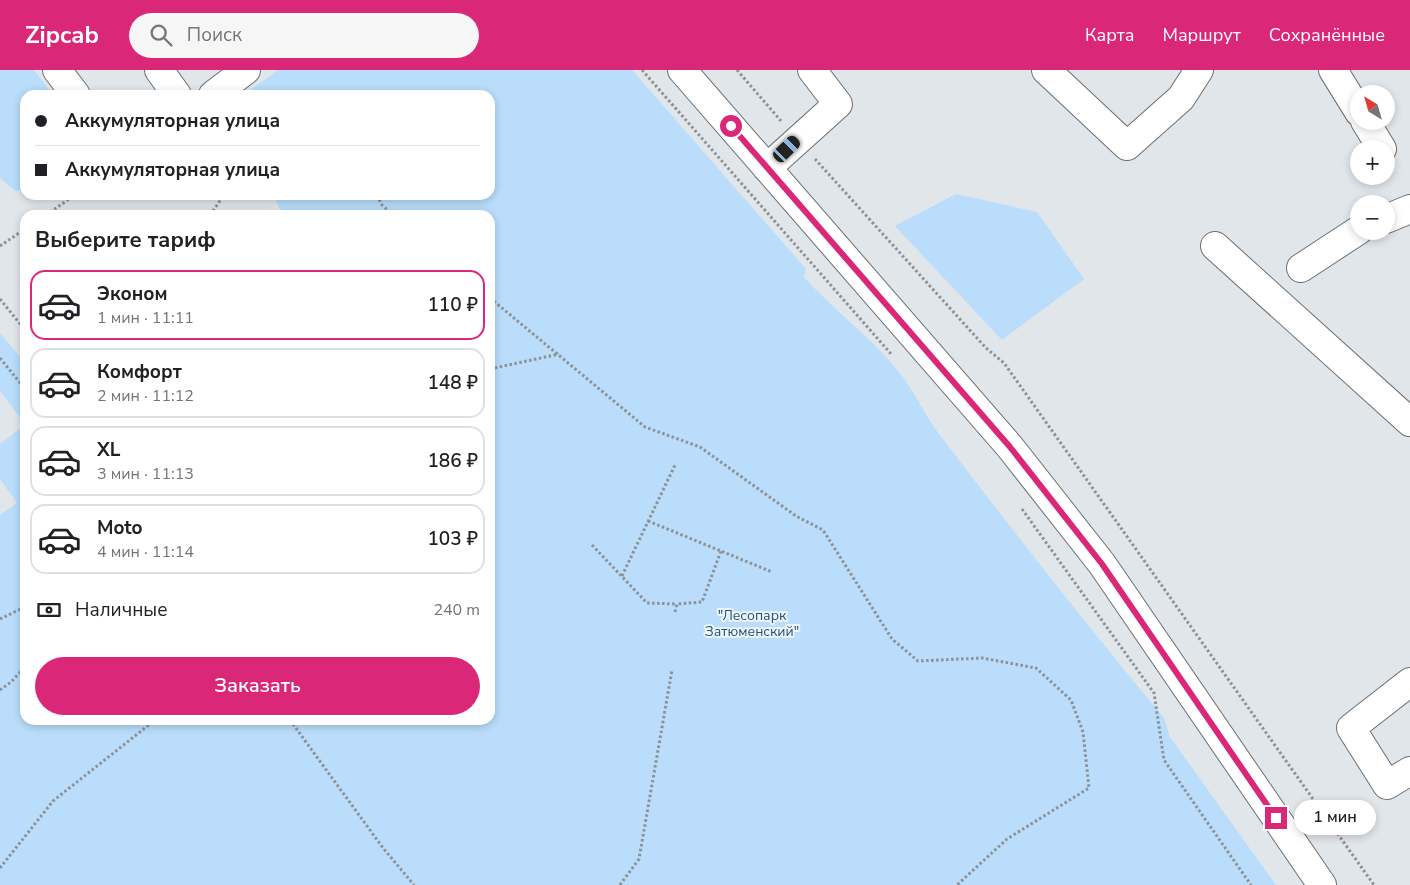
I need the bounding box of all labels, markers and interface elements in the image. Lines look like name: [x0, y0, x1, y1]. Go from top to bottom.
search box: [129, 13, 479, 58]
text: Zipcab: [25, 19, 99, 51]
icon: search: [147, 21, 175, 49]
text: Поиск: [187, 22, 242, 48]
text: Карта: [1085, 23, 1135, 47]
text: Маршрут: [1163, 23, 1241, 47]
text: Сохранённые: [1269, 23, 1385, 47]
north arrow: [1350, 85, 1395, 130]
map controls: [1350, 85, 1395, 240]
text: Аккумуляторная улица: [65, 108, 280, 134]
route start: [720, 115, 742, 137]
car: [770, 133, 803, 165]
button: +: [1350, 140, 1395, 185]
text: Аккумуляторная улица: [65, 157, 280, 183]
button: −: [1350, 195, 1395, 240]
text: Выберите тариф: [35, 225, 216, 255]
text: Эконом: [97, 281, 168, 307]
icon: car: [37, 283, 82, 328]
text: 110 ₽: [427, 292, 478, 318]
text: 1 мин · 11:11: [97, 307, 194, 329]
text: Комфорт: [97, 359, 182, 385]
icon: car: [37, 361, 82, 406]
text: 148 ₽: [427, 370, 478, 396]
text: 2 мин · 11:12: [97, 385, 194, 407]
text: XL: [97, 437, 120, 463]
icon: car: [37, 439, 82, 484]
text: 186 ₽: [427, 448, 478, 474]
text: 3 мин · 11:13: [97, 463, 194, 485]
text: Moto: [97, 515, 143, 541]
icon: car: [37, 517, 82, 562]
text: 103 ₽: [427, 526, 478, 552]
text: 4 мин · 11:14: [97, 541, 194, 563]
icon: cash: [35, 596, 63, 624]
text: Наличные: [75, 597, 168, 623]
text: 240 m: [433, 599, 480, 621]
park label: "Лесопарк Затюменский": [705, 606, 799, 641]
button: Заказать: [35, 657, 480, 715]
callout: 1 мин: [1294, 800, 1376, 836]
text: 1 мин: [1313, 806, 1357, 828]
route end: [1265, 807, 1287, 829]

